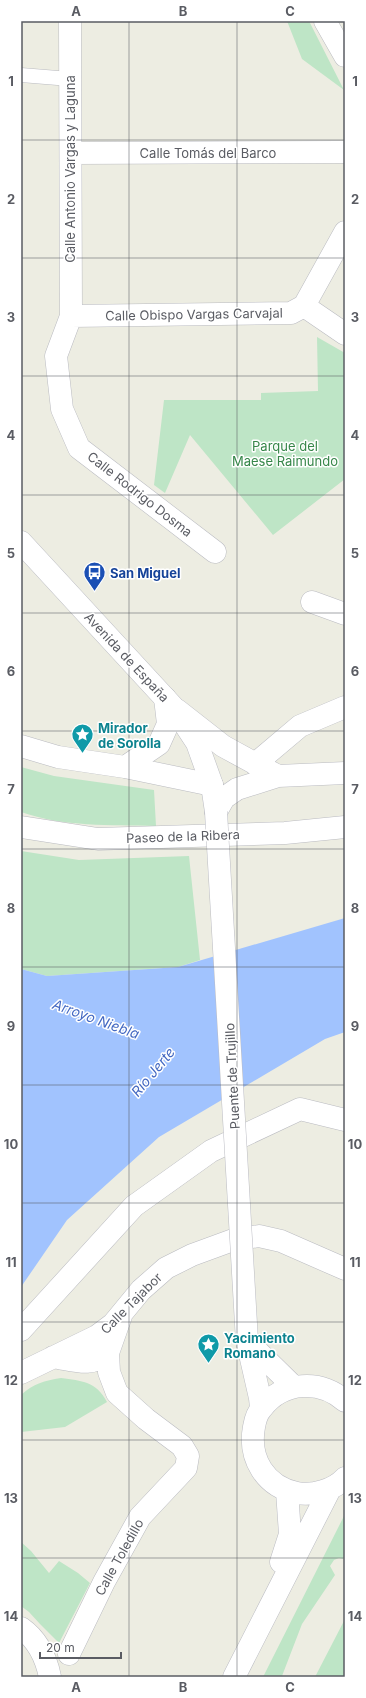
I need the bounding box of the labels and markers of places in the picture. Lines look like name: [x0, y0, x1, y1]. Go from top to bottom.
bus stop icon: San Miguel: [82, 560, 108, 593]
place label: San Miguel: [110, 565, 180, 581]
place label: Mirador de Sorolla: [98, 720, 161, 751]
place icon: Mirador de Sorolla: [70, 722, 96, 755]
place label: Yacimiento Romano: [224, 1330, 295, 1361]
place icon: Yacimiento Romano: [195, 1332, 221, 1365]

